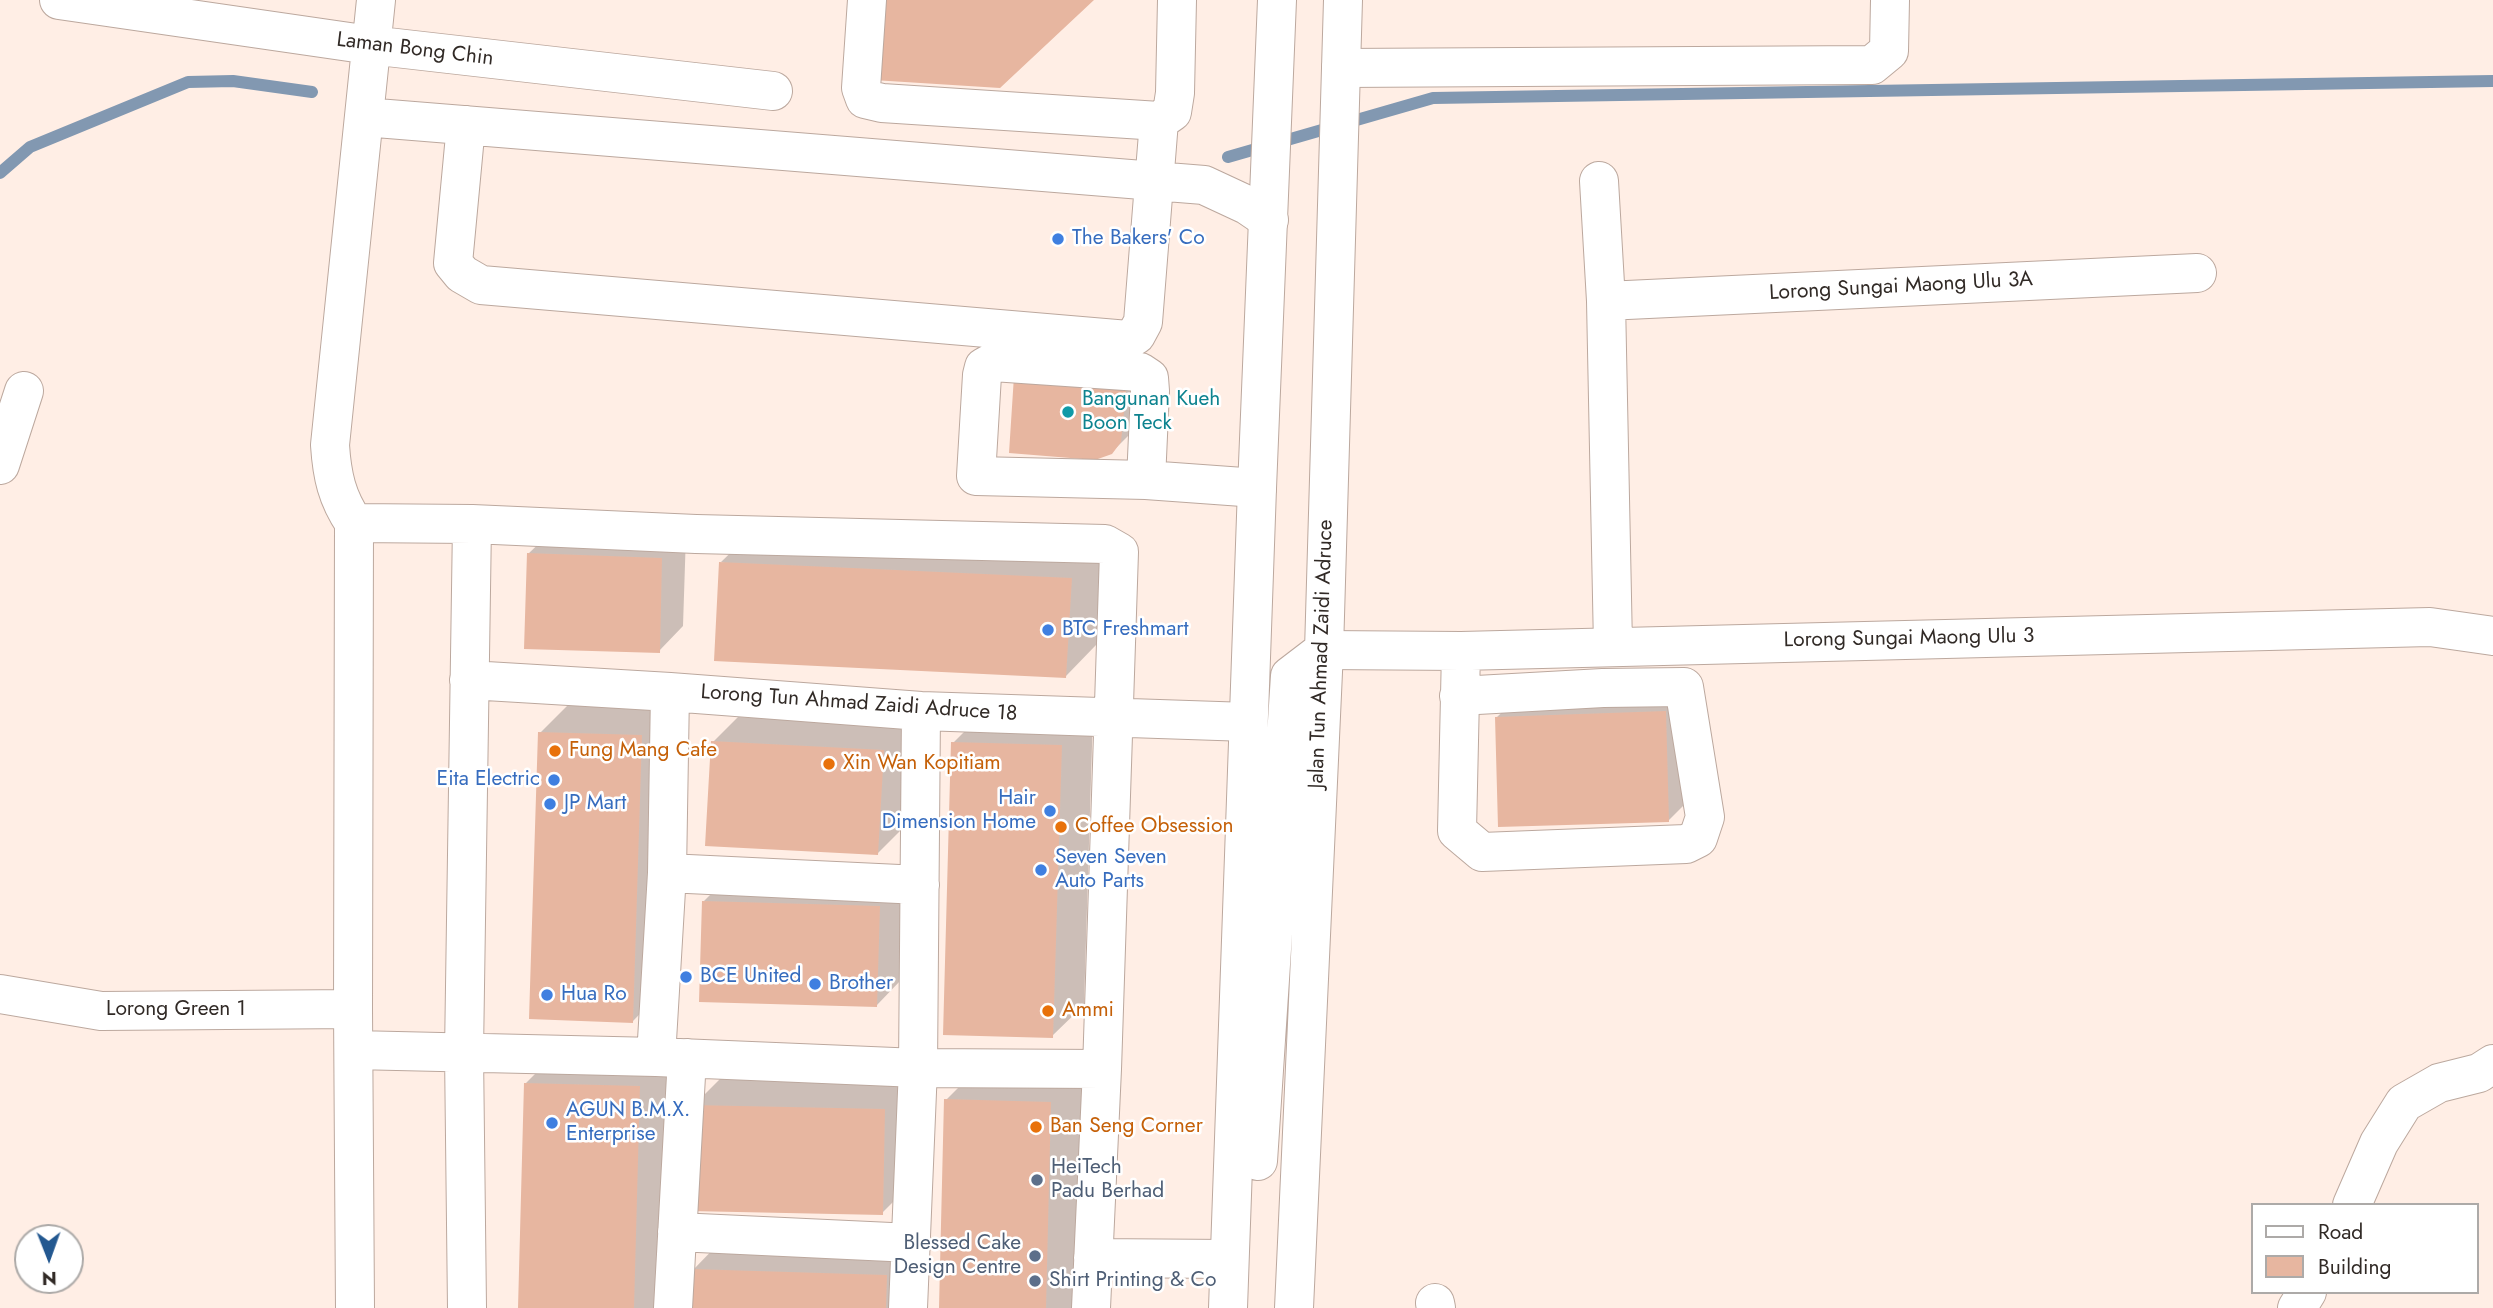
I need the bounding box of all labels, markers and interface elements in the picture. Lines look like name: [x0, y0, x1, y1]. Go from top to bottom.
street label: Laman Bong Chin: [335, 28, 495, 72]
place label: The Bakers' Co: [1072, 226, 1205, 252]
marker: The Bakers' Co: [1050, 231, 1066, 247]
street label: Lorong Sungai Maong Ulu 3A: [1768, 268, 2034, 306]
place label: Bangunan Kueh Boon Teck: [1082, 387, 1220, 437]
marker: Bangunan Kueh Boon Teck: [1060, 404, 1076, 420]
street label: Jalan Tun Ahmad Zaidi Adruce: [1305, 519, 1339, 789]
place label: BTC Freshmart: [1062, 617, 1188, 643]
marker: BTC Freshmart: [1040, 622, 1056, 638]
street label: Lorong Sungai Maong Ulu 3: [1784, 624, 2034, 654]
street label: Lorong Tun Ahmad Zaidi Adruce 18: [700, 680, 1018, 728]
place label: Fung Mang Cafe: [569, 738, 717, 764]
marker: Fung Mang Cafe: [547, 743, 563, 759]
place label: Xin Wan Kopitiam: [843, 751, 1001, 777]
marker: Xin Wan Kopitiam: [821, 756, 837, 772]
place label: Eita Electric: [437, 767, 540, 793]
marker: Eita Electric: [546, 772, 562, 788]
place label: Hair Dimension Home: [882, 786, 1036, 836]
place label: JP Mart: [564, 791, 626, 817]
marker: JP Mart: [542, 796, 558, 812]
marker: Hair Dimension Home: [1042, 803, 1058, 819]
place label: Coffee Obsession: [1075, 814, 1234, 840]
marker: Coffee Obsession: [1053, 819, 1069, 835]
place label: Seven Seven Auto Parts: [1055, 845, 1167, 895]
marker: Seven Seven Auto Parts: [1033, 862, 1049, 878]
place label: BCE United: [700, 964, 801, 990]
marker: BCE United: [678, 969, 694, 985]
place label: Brother: [829, 971, 893, 997]
marker: Brother: [807, 976, 823, 992]
place label: Hua Ro: [561, 982, 627, 1008]
marker: Hua Ro: [539, 987, 555, 1003]
street label: Lorong Green 1: [106, 997, 246, 1023]
place label: Ammi: [1062, 998, 1114, 1024]
marker: Ammi: [1040, 1003, 1056, 1019]
place label: AGUN B.M.X. Enterprise: [566, 1098, 690, 1148]
place label: Ban Seng Corner: [1050, 1114, 1203, 1140]
marker: AGUN B.M.X. Enterprise: [544, 1115, 560, 1131]
marker: Ban Seng Corner: [1028, 1119, 1044, 1135]
place label: HeiTech Padu Berhad: [1051, 1155, 1164, 1205]
marker: HeiTech Padu Berhad: [1029, 1172, 1045, 1188]
legend: [2252, 1203, 2479, 1294]
text: Road: [2318, 1217, 2363, 1247]
north arrow: [14, 1224, 84, 1294]
place label: Blessed Cake Design Centre: [894, 1231, 1021, 1281]
marker: Blessed Cake Design Centre: [1027, 1248, 1043, 1264]
text: Building: [2318, 1252, 2391, 1282]
text: N: [42, 1265, 57, 1292]
place label: Shirt Printing & Co: [1049, 1268, 1216, 1294]
marker: Shirt Printing & Co: [1027, 1273, 1043, 1289]

